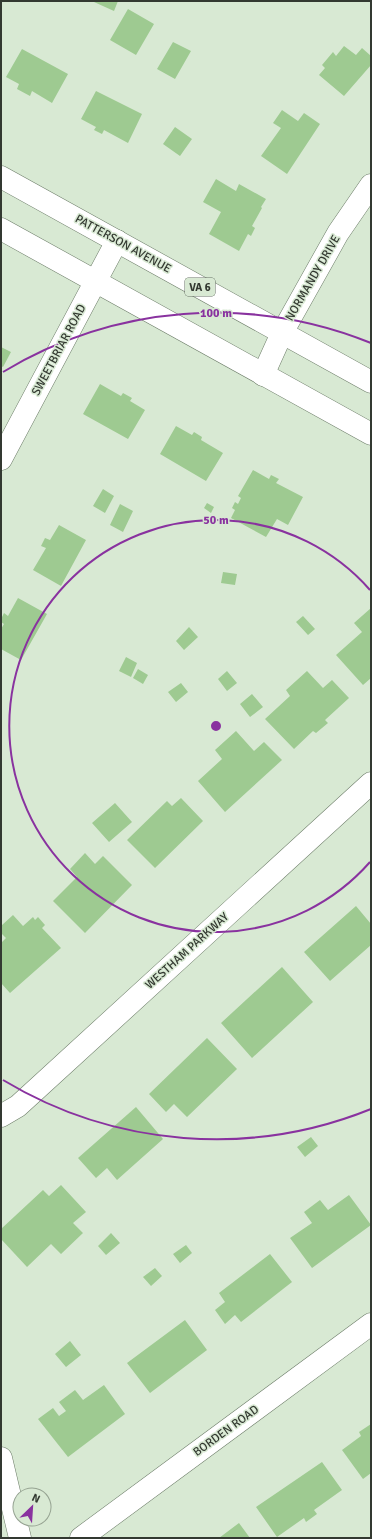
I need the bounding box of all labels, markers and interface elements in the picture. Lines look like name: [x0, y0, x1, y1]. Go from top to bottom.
street label: PATTERSON AVENUE: [72, 211, 174, 277]
street label: NORMANDY DRIVE: [282, 232, 344, 324]
road number: VA 6: [185, 278, 215, 296]
street label: SWEETBRIAR ROAD: [29, 302, 89, 398]
text: 100 m: [200, 306, 232, 321]
text: 50 m: [203, 513, 229, 528]
centre of rings: [209, 719, 223, 733]
street label: WESTHAM PARKWAY: [142, 909, 232, 993]
street label: BORDEN ROAD: [190, 1402, 262, 1460]
north arrow: [12, 1487, 52, 1527]
text: N: [30, 1491, 42, 1506]

